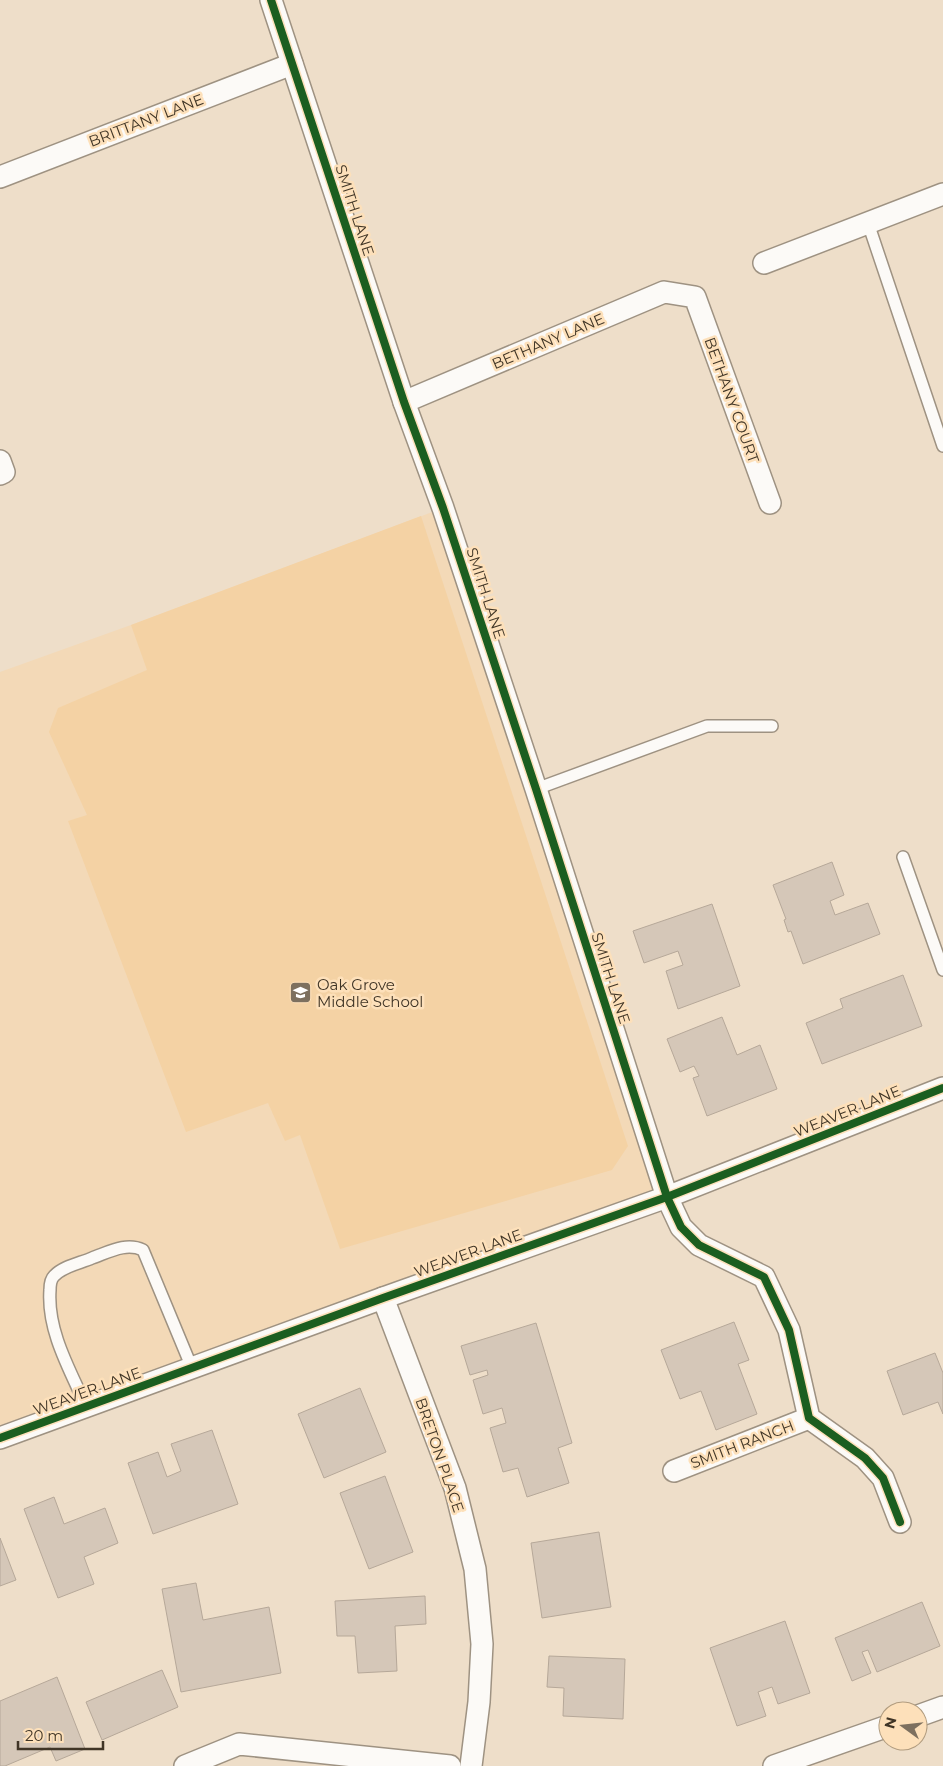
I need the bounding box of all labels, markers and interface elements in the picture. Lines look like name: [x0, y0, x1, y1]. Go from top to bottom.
street label: BRITTANY LANE: [86, 89, 206, 151]
street label: SMITH LANE: [331, 162, 379, 258]
street label: BETHANY LANE: [489, 309, 607, 373]
street label: BETHANY COURT: [700, 335, 764, 466]
street label: SMITH LANE: [462, 545, 510, 641]
street label: SMITH LANE: [587, 930, 635, 1026]
place label: Oak Grove Middle School: [317, 975, 423, 1011]
school or university icon: Oak Grove Middle School: [289, 981, 313, 1005]
street label: WEAVER LANE: [791, 1081, 903, 1141]
street label: WEAVER LANE: [411, 1225, 525, 1281]
street label: WEAVER LANE: [30, 1363, 144, 1419]
street label: BRETON PLACE: [411, 1395, 469, 1515]
street label: SMITH RANCH: [688, 1416, 796, 1472]
north arrow: [878, 1701, 928, 1751]
text: N: [880, 1715, 901, 1730]
scale bar: [18, 1718, 102, 1750]
text: 20 m: [25, 1726, 63, 1745]

